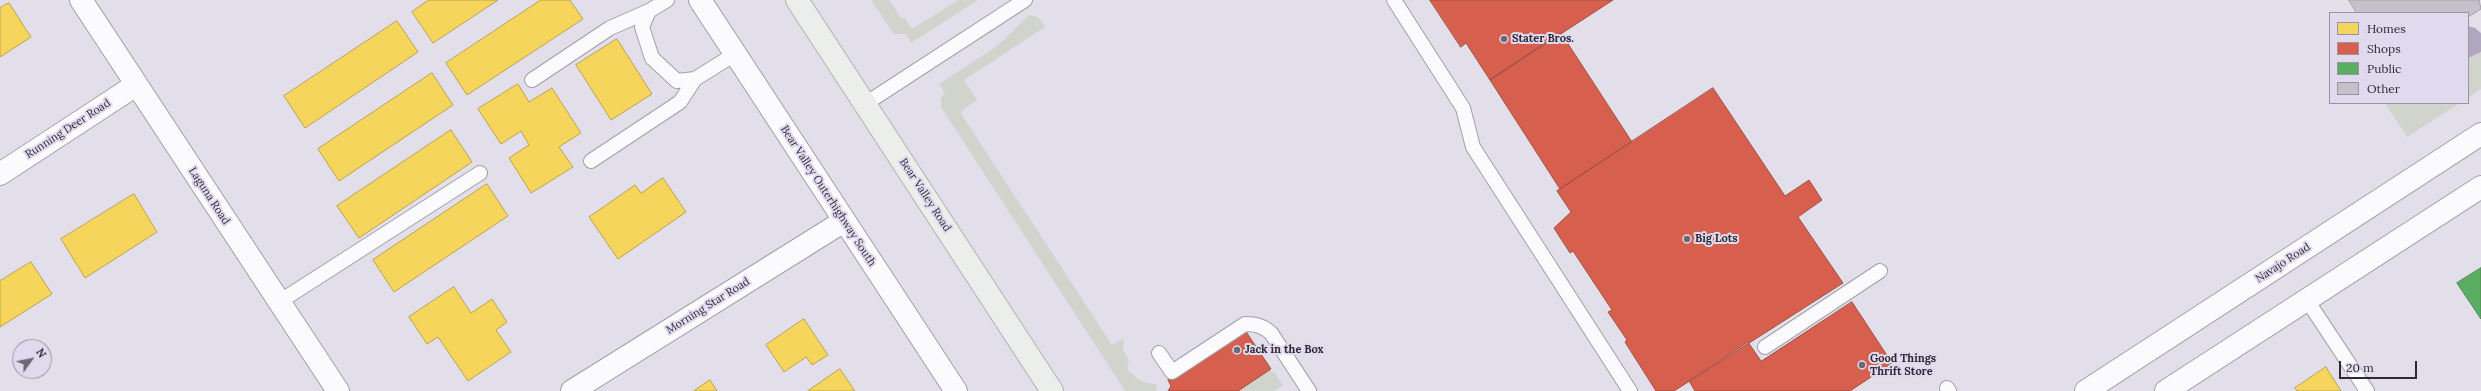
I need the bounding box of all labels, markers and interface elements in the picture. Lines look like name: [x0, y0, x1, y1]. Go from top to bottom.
legend: [2329, 12, 2469, 104]
text: Homes: [2367, 21, 2406, 36]
place label: Stater Bros.: [1512, 32, 1574, 46]
marker: Stater Bros.: [1499, 34, 1509, 44]
text: Shops: [2367, 41, 2401, 56]
text: Public: [2367, 61, 2401, 76]
text: Other: [2367, 81, 2400, 96]
street label: Running Deer Road: [23, 97, 113, 161]
street label: Bear Valley Outerhighway South: [777, 123, 879, 269]
street label: Bear Valley Road: [896, 156, 954, 234]
street label: Laguna Road: [186, 165, 232, 227]
place label: Big Lots: [1695, 232, 1738, 246]
marker: Big Lots: [1682, 234, 1692, 244]
street label: Navajo Road: [2253, 240, 2313, 286]
street label: Morning Star Road: [664, 275, 752, 337]
north arrow: [12, 339, 52, 379]
place label: Jack in the Box: [1245, 343, 1324, 357]
marker: Jack in the Box: [1232, 345, 1242, 355]
text: N: [33, 346, 49, 360]
place label: Good Things Thrift Store: [1870, 352, 1936, 378]
scale bar: [2341, 353, 2419, 379]
marker: Good Things Thrift Store: [1857, 360, 1867, 370]
text: 20 m: [2346, 360, 2374, 375]

